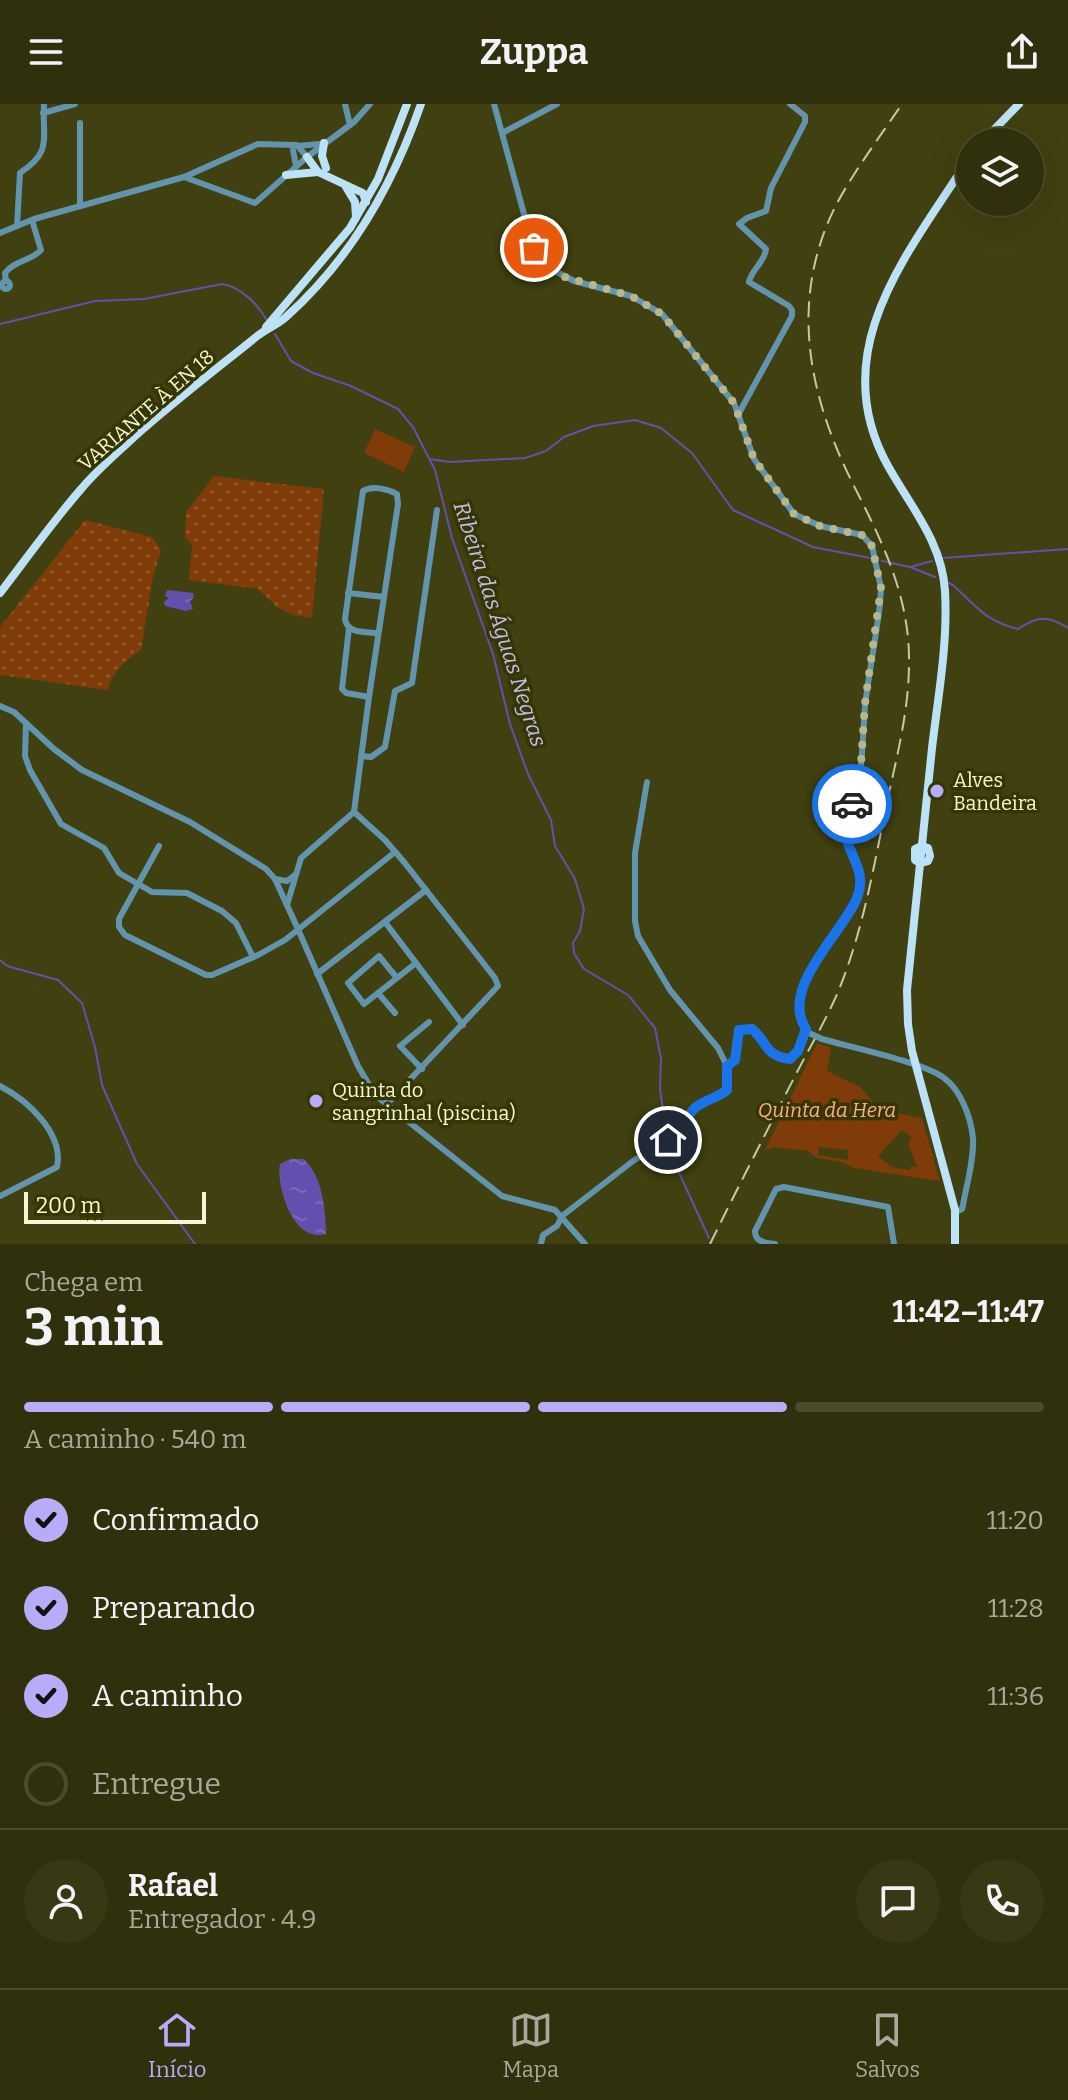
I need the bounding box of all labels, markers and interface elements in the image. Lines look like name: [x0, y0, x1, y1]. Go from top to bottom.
icon: menu: [24, 30, 68, 74]
text: Zuppa: [480, 30, 588, 74]
icon: share: [1000, 30, 1044, 74]
map controls: [956, 128, 1044, 216]
button: layers: [956, 128, 1044, 216]
pin: [500, 214, 568, 282]
icon: bag: [512, 226, 556, 270]
street label: VARIANTE À EN 18: [73, 344, 219, 476]
water label: Ribeira das Águas Negras: [448, 498, 552, 750]
courier: [812, 764, 892, 844]
place label: Alves Bandeira: [953, 768, 1037, 815]
icon: car: [830, 782, 874, 826]
marker: Alves Bandeira: [928, 782, 946, 800]
place label: Quinta do sangrinhal (piscina): [332, 1078, 516, 1125]
marker: Quinta do sangrinhal (piscina): [307, 1092, 325, 1110]
park label: Quinta da Hera: [758, 1098, 896, 1122]
pin: [634, 1106, 702, 1174]
icon: home: [646, 1118, 690, 1162]
scale bar: [24, 1188, 206, 1224]
text: 200 m: [36, 1192, 102, 1219]
text: Chega em: [24, 1267, 143, 1298]
text: 11:42–11:47: [892, 1294, 1044, 1330]
text: 3 min: [24, 1296, 163, 1359]
text: A caminho · 540 m: [24, 1424, 246, 1455]
icon: check: [24, 1498, 68, 1542]
text: Confirmado: [92, 1502, 259, 1538]
text: 11:20: [987, 1505, 1044, 1536]
icon: check: [24, 1586, 68, 1630]
text: Preparando: [92, 1590, 256, 1626]
text: 11:28: [988, 1593, 1044, 1624]
icon: check: [24, 1674, 68, 1718]
text: A caminho: [92, 1678, 243, 1714]
text: 11:36: [987, 1681, 1044, 1712]
text: Entregue: [92, 1766, 221, 1802]
button: person: [24, 1859, 108, 1943]
button: chat: [856, 1859, 940, 1943]
button: phone: [960, 1859, 1044, 1943]
text: Rafael: [128, 1868, 218, 1904]
text: Entregador · 4.9: [128, 1904, 316, 1935]
tab: Início: [148, 2008, 206, 2083]
tab: Mapa: [503, 2008, 559, 2083]
tab: Salvos: [855, 2008, 920, 2083]

